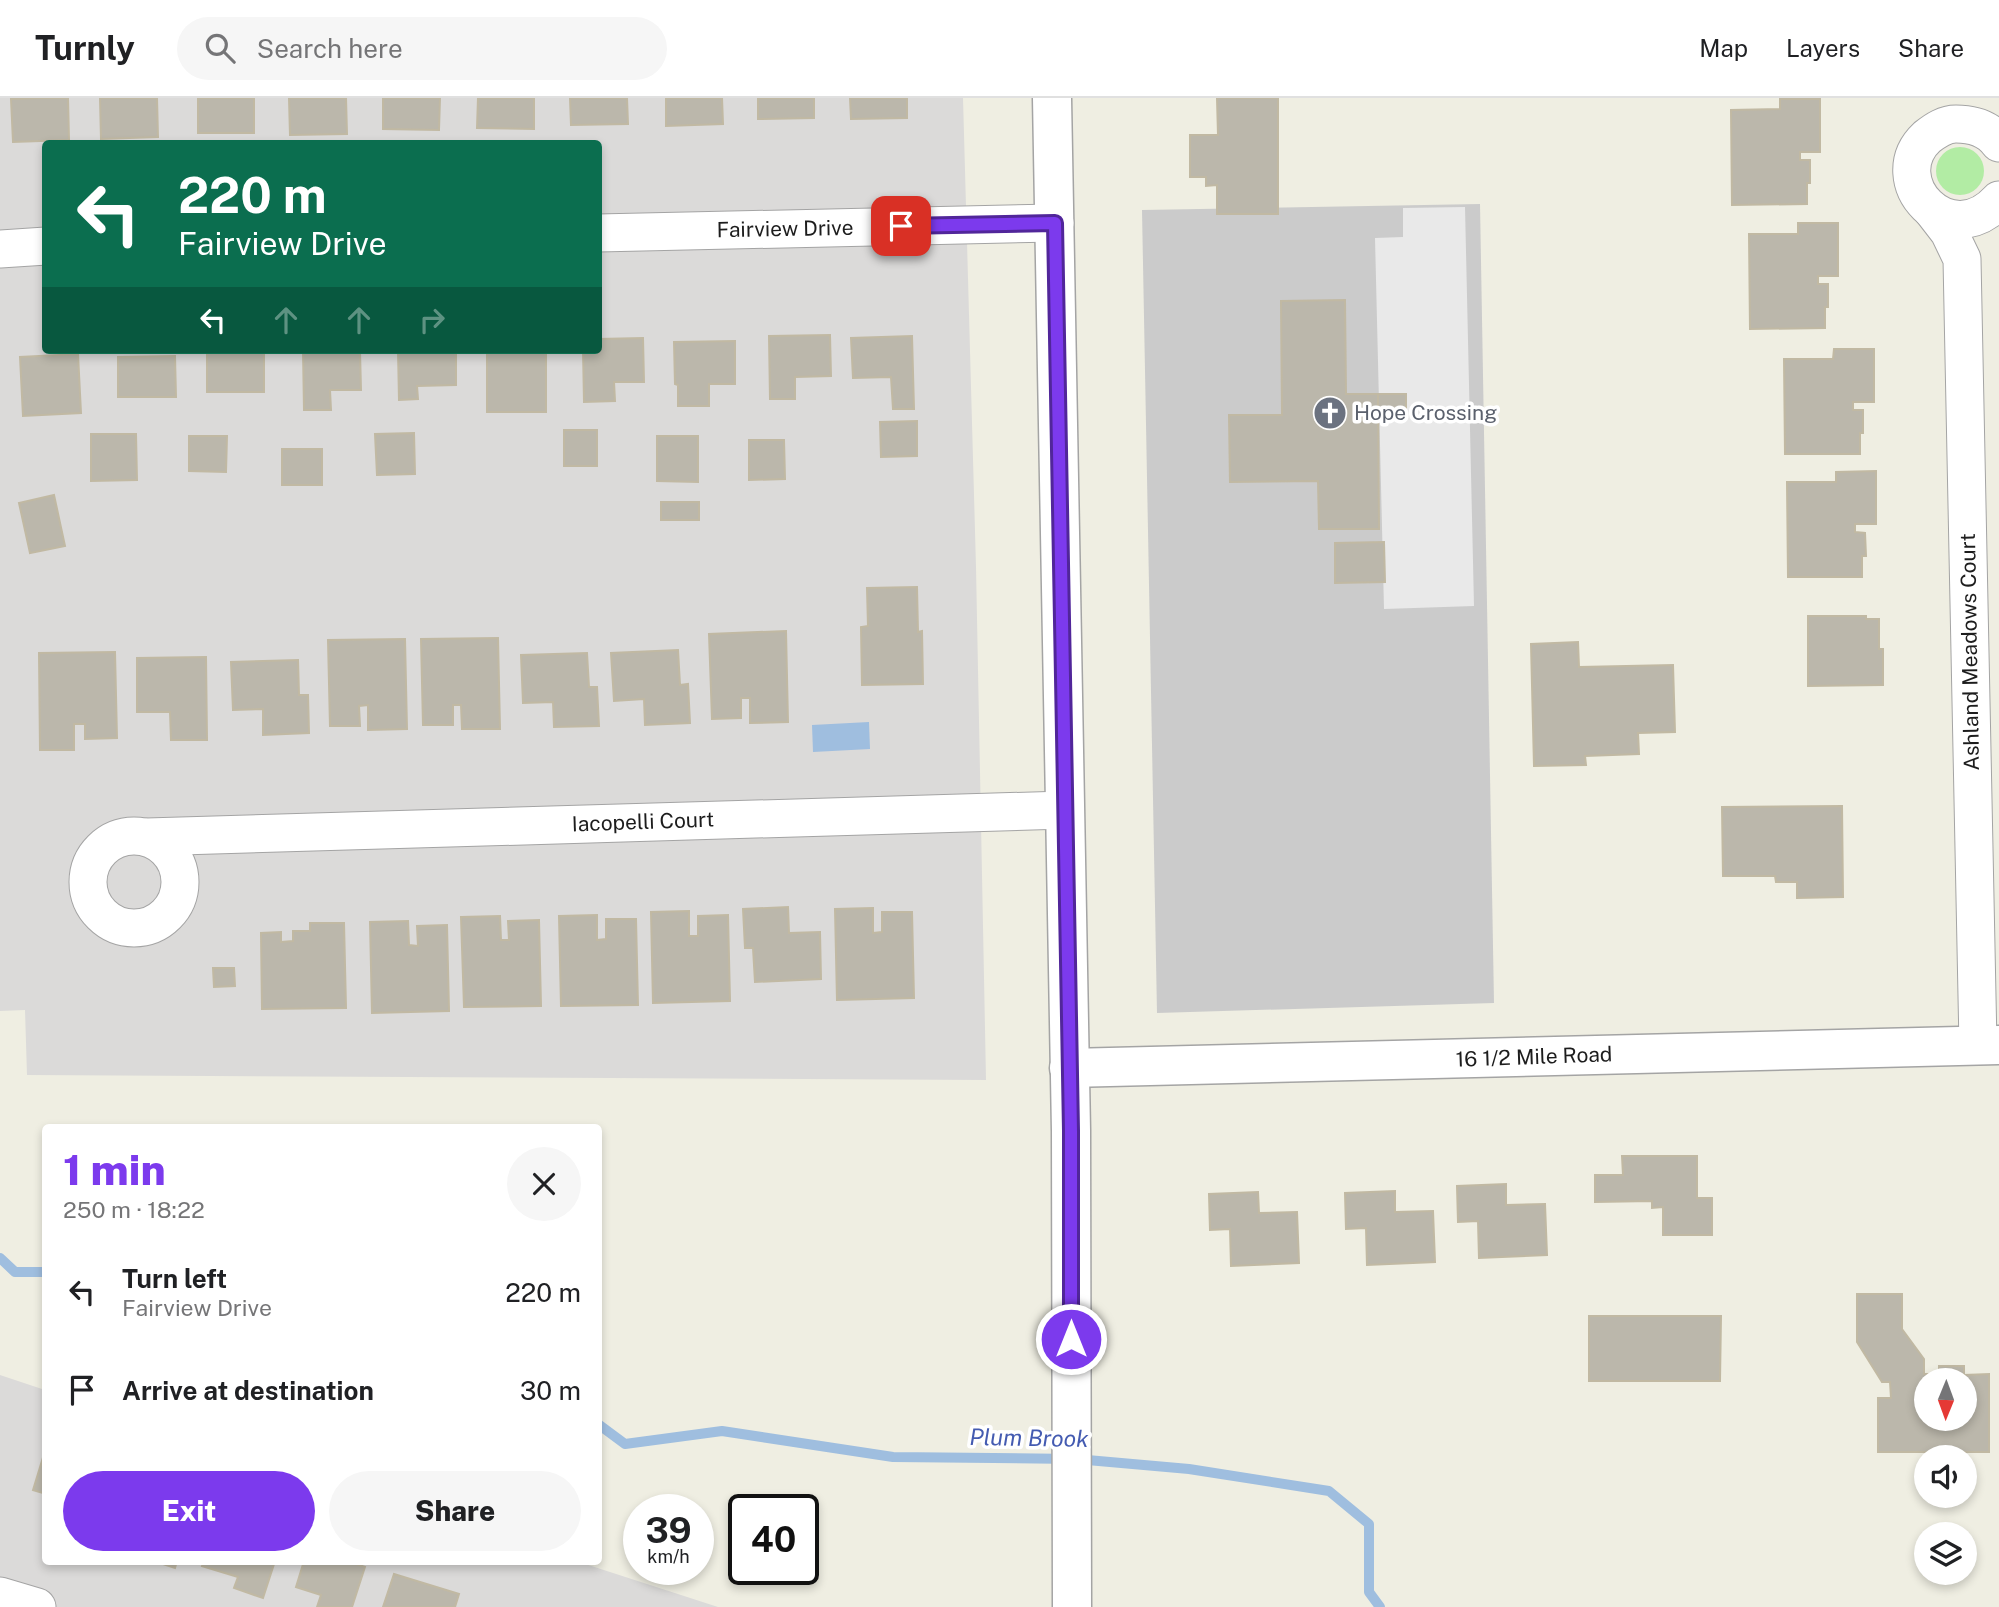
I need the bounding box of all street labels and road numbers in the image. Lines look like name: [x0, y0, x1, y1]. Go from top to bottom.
street label: Fairview Drive: [716, 215, 854, 242]
street label: Ashland Meadows Court: [1955, 533, 1984, 771]
street label: Iacopelli Court: [571, 807, 715, 836]
street label: 16 1/2 Mile Road: [1455, 1041, 1613, 1072]

